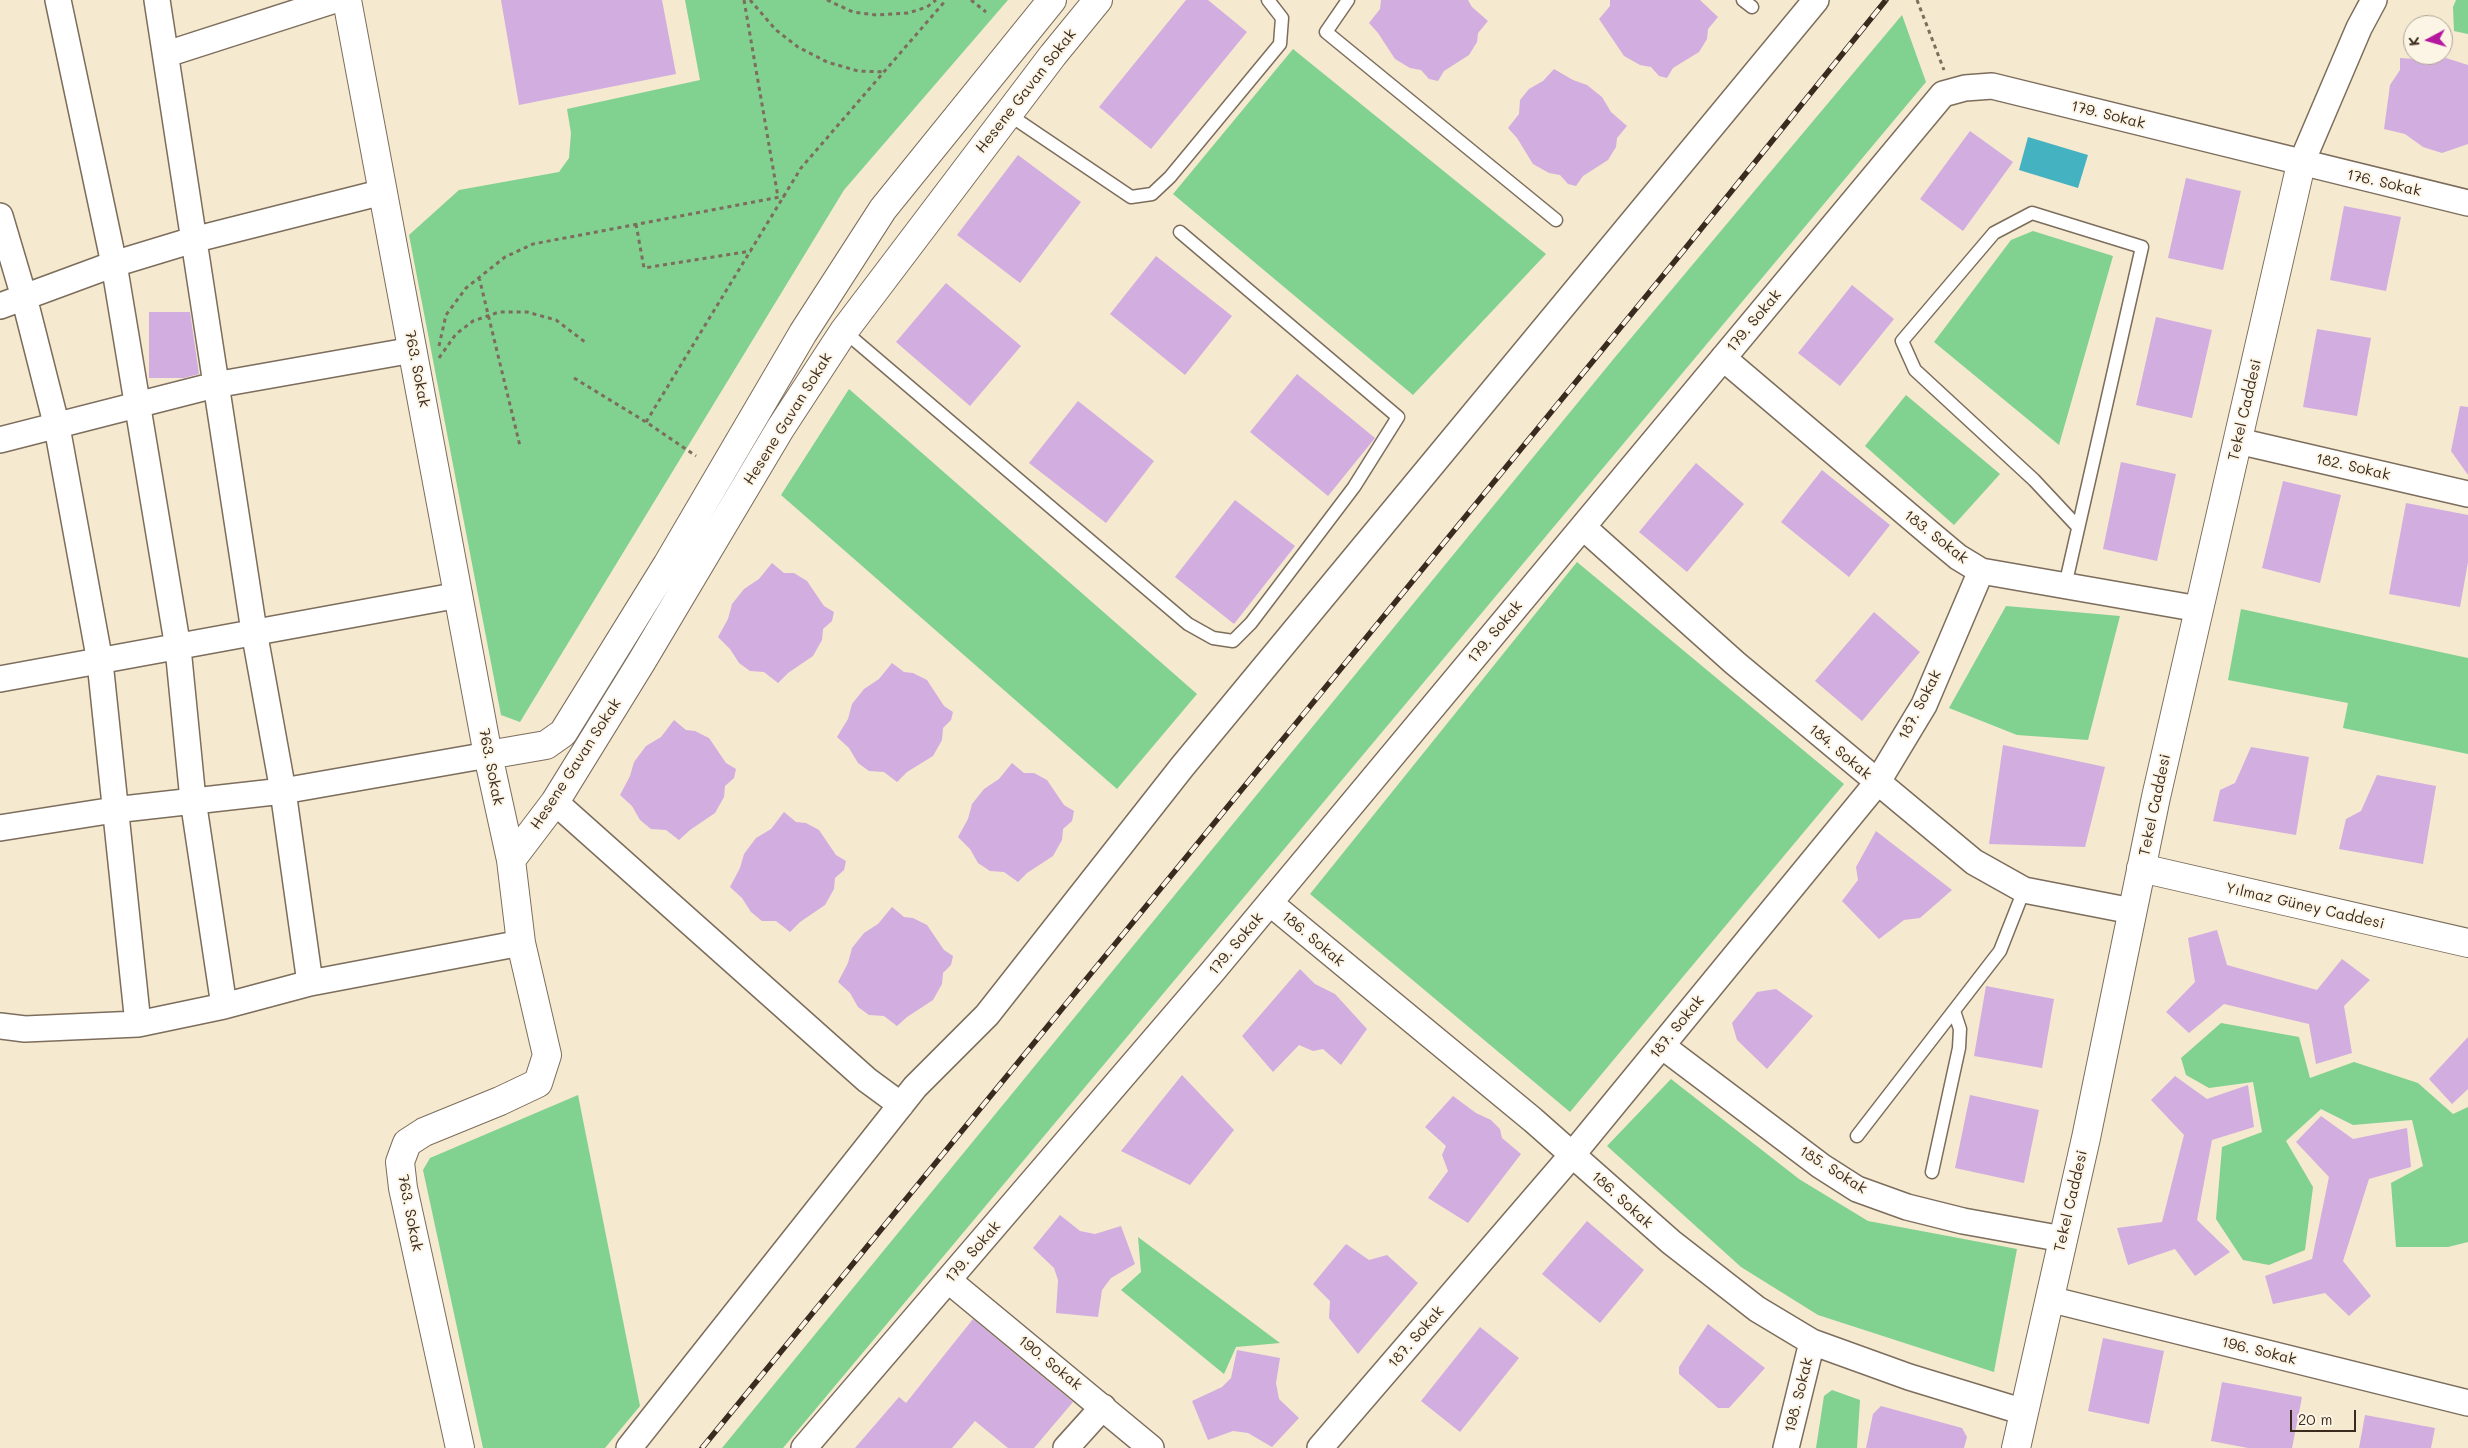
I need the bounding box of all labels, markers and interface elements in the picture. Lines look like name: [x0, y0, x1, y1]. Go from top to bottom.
north arrow: [2403, 15, 2453, 65]
street label: Hesene Gavan Sokak: [972, 25, 1080, 157]
text: K: [2404, 36, 2424, 47]
street label: 179. Sokak: [2069, 97, 2147, 133]
street label: 176. Sokak: [2345, 166, 2423, 200]
street label: 179. Sokak: [1723, 286, 1785, 356]
street label: 763. Sokak: [401, 329, 433, 409]
street label: Hesene Gavan Sokak: [740, 350, 836, 488]
street label: Tekel Caddesi: [2225, 357, 2265, 463]
street label: 182. Sokak: [2314, 450, 2392, 484]
street label: 183. Sokak: [1900, 506, 1972, 568]
street label: 179. Sokak: [1464, 597, 1526, 667]
street label: 187. Sokak: [1895, 667, 1945, 743]
street label: Hesene Gavan Sokak: [527, 695, 625, 833]
street label: 184. Sokak: [1805, 721, 1875, 783]
street label: 763. Sokak: [475, 727, 507, 807]
street label: Tekel Caddesi: [2135, 752, 2175, 858]
street label: Yılmaz Güney Caddesi: [2224, 879, 2386, 933]
street label: 186. Sokak: [1278, 907, 1348, 971]
street label: 179. Sokak: [1205, 909, 1267, 979]
street label: 187. Sokak: [1646, 992, 1708, 1062]
street label: 185. Sokak: [1796, 1142, 1870, 1198]
street label: Tekel Caddesi: [2051, 1148, 2091, 1254]
street label: 186. Sokak: [1587, 1168, 1657, 1232]
street label: 763. Sokak: [394, 1173, 426, 1253]
street label: 179. Sokak: [941, 1218, 1005, 1286]
street label: 187. Sokak: [1384, 1302, 1448, 1372]
street label: 190. Sokak: [1015, 1332, 1085, 1394]
street label: 196. Sokak: [2220, 1333, 2298, 1369]
street label: 198. Sokak: [1781, 1356, 1817, 1434]
scale bar: [2293, 1400, 2359, 1432]
text: 20 m: [2298, 1409, 2332, 1429]

